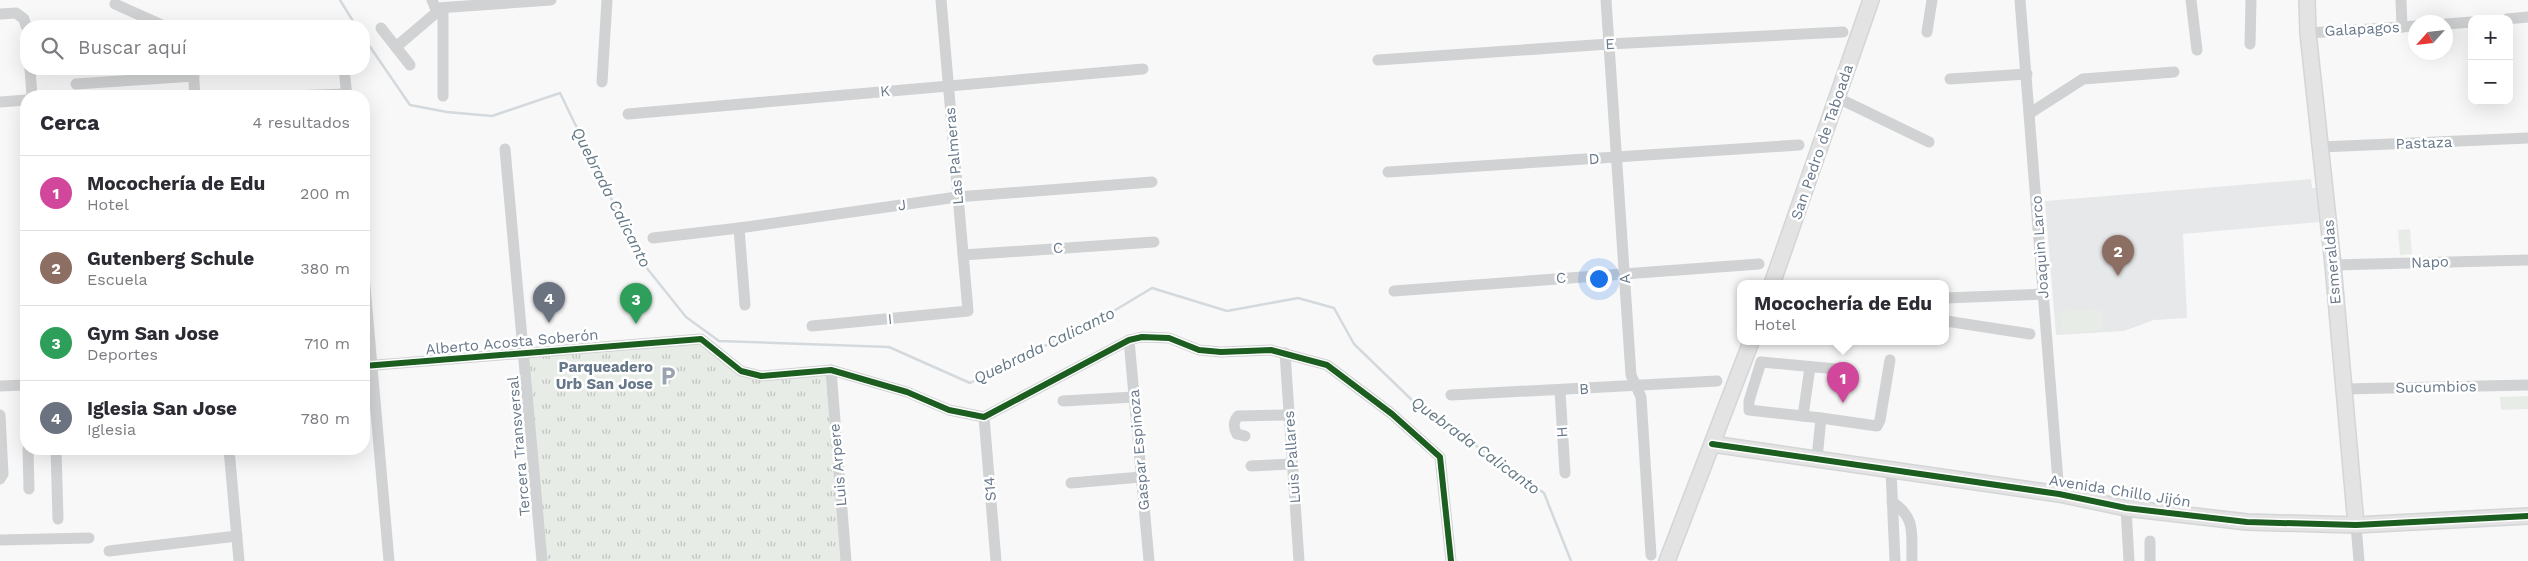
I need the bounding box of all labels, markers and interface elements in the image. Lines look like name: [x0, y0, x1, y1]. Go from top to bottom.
north arrow: [2408, 15, 2453, 60]
map controls: [2468, 15, 2513, 105]
button: +: [2468, 15, 2513, 60]
street label: Galapagos: [2324, 18, 2400, 40]
search box: [20, 20, 370, 75]
icon: search: [38, 34, 66, 62]
street label: E: [1605, 35, 1615, 53]
text: Buscar aquí: [78, 36, 187, 59]
button: −: [2468, 60, 2513, 105]
street label: San Pedro de Taboada: [1787, 62, 1857, 222]
street label: K: [879, 82, 891, 100]
street label: Las Palmeras: [941, 106, 967, 206]
text: Cerca: [40, 110, 99, 135]
text: 4 resultados: [253, 113, 350, 132]
water label: Quebrada Calicanto: [568, 124, 655, 270]
street label: Pastaza: [2395, 133, 2453, 153]
street label: D: [1588, 150, 1600, 168]
text: Mocochería de Edu: [87, 172, 265, 195]
text: 1: [53, 184, 59, 203]
text: 200 m: [300, 184, 350, 203]
text: Hotel: [87, 195, 129, 214]
street label: J: [897, 195, 907, 215]
street label: Joaquìn Larco: [2027, 195, 2053, 299]
street label: Esmeraldas: [2319, 219, 2345, 305]
pin: 2: [2102, 235, 2134, 276]
street label: C: [1052, 239, 1064, 257]
text: Gutenberg Schule: [87, 247, 254, 270]
street label: Napo: [2411, 252, 2449, 272]
text: 2: [51, 259, 61, 278]
text: 380 m: [300, 259, 350, 278]
your location: [1586, 266, 1612, 292]
street label: C: [1555, 269, 1567, 287]
text: Escuela: [87, 270, 148, 289]
street label: A: [1616, 273, 1634, 285]
popup: [1737, 280, 1949, 345]
pin: 4: [533, 282, 565, 323]
pin: 3: [620, 283, 652, 324]
text: Mocochería de Edu: [1754, 292, 1932, 315]
water label: Quebrada Calicanto: [971, 303, 1118, 388]
street label: I: [887, 310, 893, 328]
text: Hotel: [1754, 315, 1796, 334]
text: Gym San Jose: [87, 322, 219, 345]
street label: Alberto Acosta Soberón: [425, 325, 599, 359]
text: 3: [51, 334, 61, 353]
text: 710 m: [304, 334, 350, 353]
text: Deportes: [87, 345, 158, 364]
place label: Parqueadero Urb San Jose: [556, 358, 653, 393]
pin: 1: [1827, 362, 1859, 403]
parking icon: Parqueadero Urb San Jose: [657, 365, 679, 387]
street label: Tercera Transversal: [504, 375, 534, 517]
street label: Sucumbios: [2395, 377, 2477, 397]
street label: B: [1578, 380, 1590, 398]
street label: Gaspar Espinoza: [1125, 388, 1153, 511]
water label: Quebrada Calicanto: [1408, 392, 1544, 499]
text: Iglesia San Jose: [87, 397, 237, 420]
text: 4: [51, 409, 61, 428]
text: 780 m: [301, 409, 350, 428]
street label: Luis Pallares: [1280, 410, 1304, 504]
text: Iglesia: [87, 420, 136, 439]
street label: Luis Arpere: [825, 423, 851, 507]
street label: H: [1553, 426, 1571, 438]
street label: Avenida Chillo Jijón: [2048, 471, 2192, 511]
street label: S14: [980, 476, 1000, 502]

